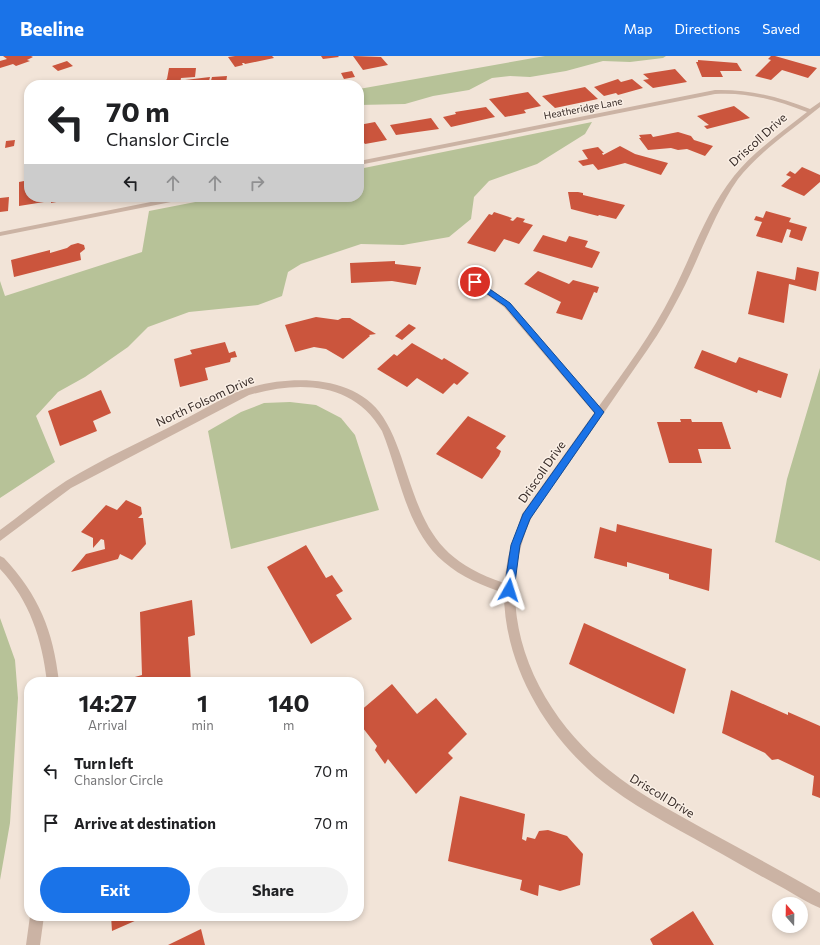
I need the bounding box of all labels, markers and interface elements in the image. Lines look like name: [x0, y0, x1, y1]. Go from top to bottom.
text: Beeline: [20, 17, 84, 40]
text: Map: [624, 20, 653, 37]
text: Directions: [675, 20, 740, 37]
text: Saved: [762, 20, 800, 37]
text: 70 m: [106, 94, 170, 128]
street label: Heatheridge Lane: [543, 94, 623, 122]
icon: left: [40, 96, 92, 148]
street label: Driscoll Drive: [726, 110, 789, 169]
text: Chanslor Circle: [106, 128, 229, 150]
icon: left: [120, 172, 142, 194]
icon: ahead: [162, 172, 184, 194]
icon: ahead: [204, 172, 226, 194]
icon: right: [246, 172, 268, 194]
pin: [458, 265, 492, 299]
icon: arrive: [464, 271, 486, 293]
street label: North Folsom Drive: [153, 371, 256, 429]
street label: Driscoll Drive: [515, 438, 568, 505]
position arrow: [488, 569, 530, 611]
text: 14:27: [78, 688, 137, 717]
text: 1: [197, 688, 208, 717]
text: 140: [268, 688, 310, 717]
text: Arrival: [88, 717, 127, 733]
text: min: [191, 717, 214, 733]
text: m: [283, 717, 294, 733]
text: Turn left: [74, 754, 133, 772]
icon: left: [40, 760, 62, 782]
text: 70 m: [314, 762, 348, 780]
street label: Driscoll Drive: [628, 770, 697, 820]
text: Chanslor Circle: [74, 772, 163, 788]
icon: arrive: [40, 812, 62, 834]
text: Arrive at destination: [74, 814, 216, 832]
text: 70 m: [314, 814, 348, 832]
button: Exit: [40, 867, 190, 913]
button: Share: [198, 867, 348, 913]
north arrow: [772, 897, 808, 933]
map controls: [772, 897, 808, 933]

